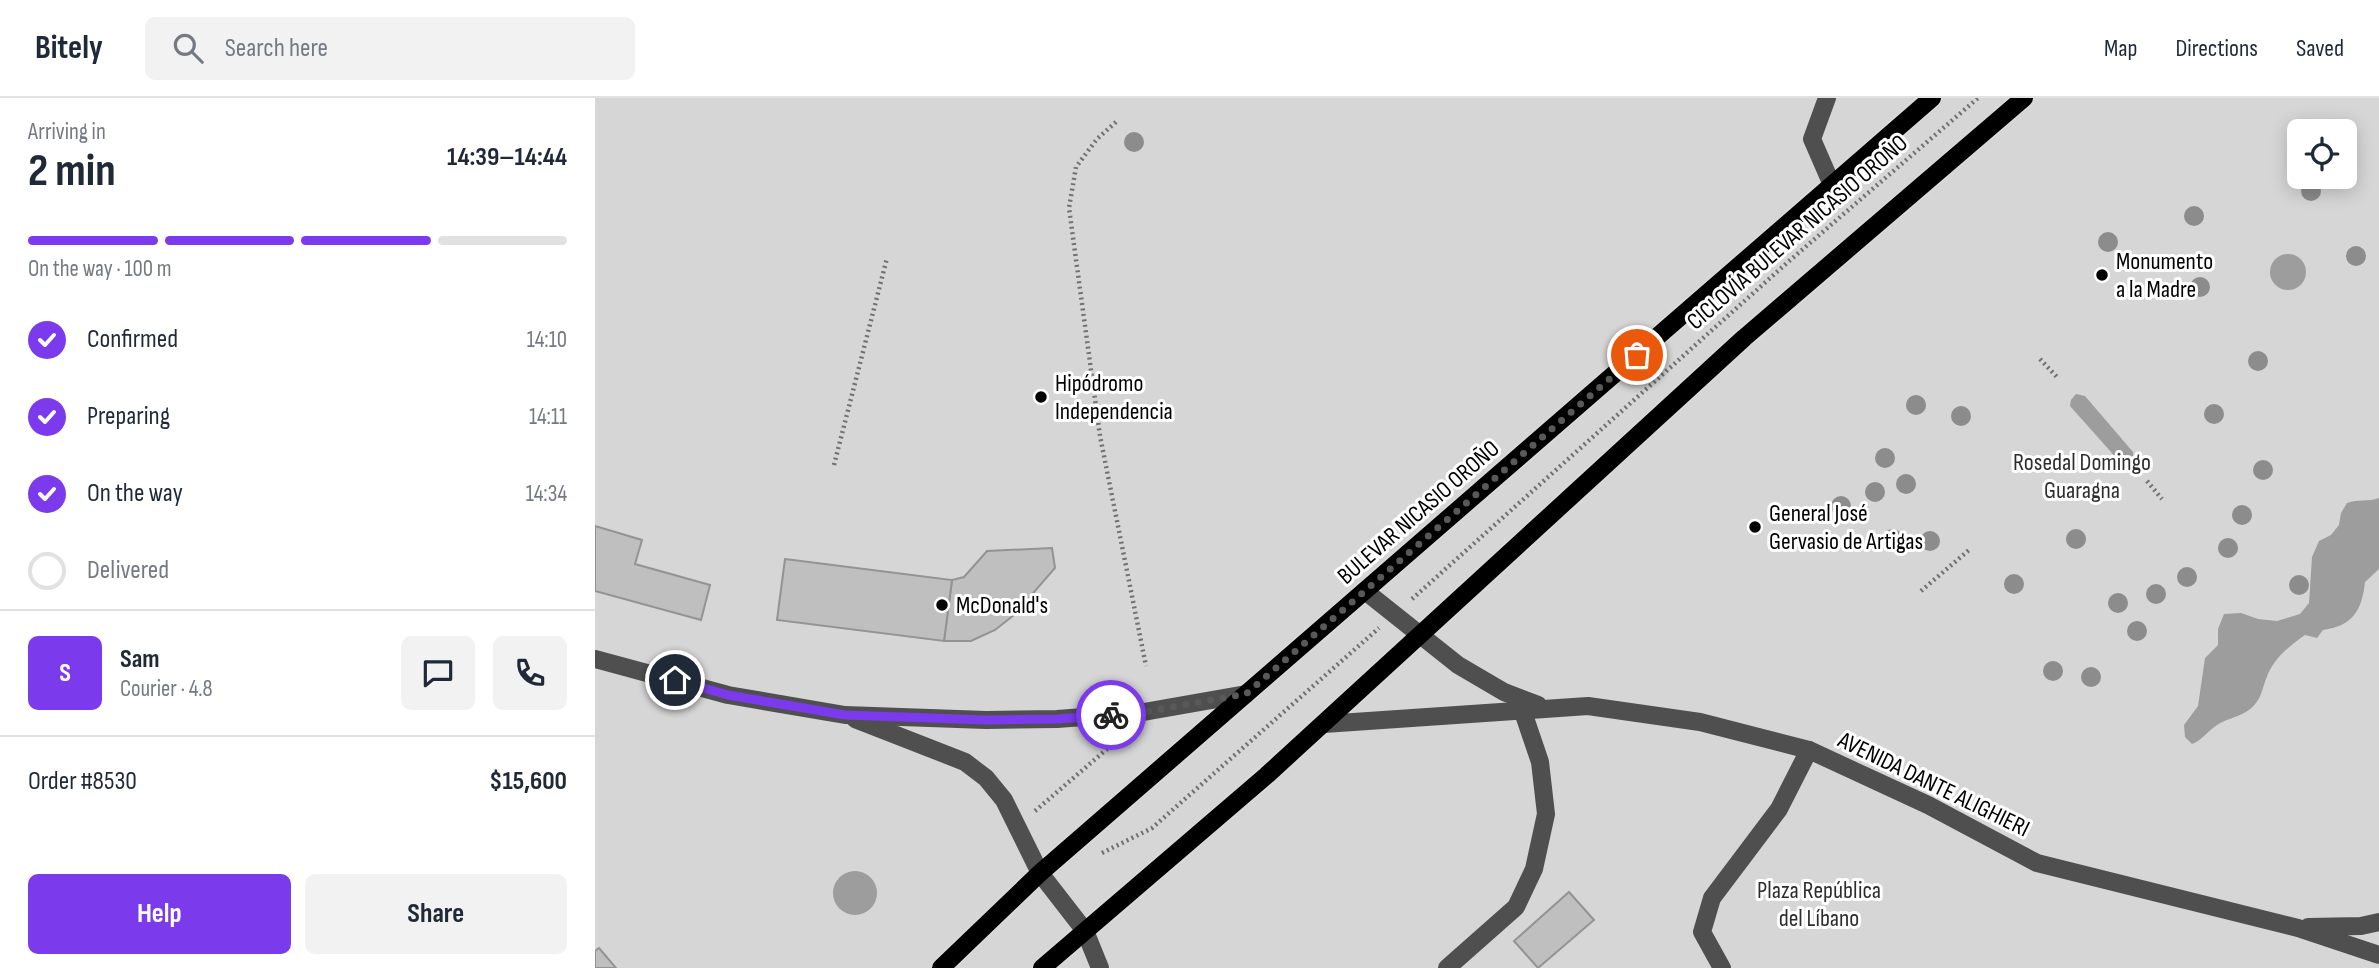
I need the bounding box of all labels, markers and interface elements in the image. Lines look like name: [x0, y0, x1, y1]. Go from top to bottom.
search box: [145, 17, 635, 80]
text: Bitely: [35, 28, 103, 68]
icon: search: [169, 29, 207, 67]
text: Search here: [225, 33, 328, 64]
text: Map: [2104, 34, 2137, 63]
text: Directions: [2175, 34, 2258, 63]
text: Saved: [2296, 34, 2344, 63]
text: Arriving in: [28, 118, 106, 146]
map controls: [2287, 119, 2357, 189]
button: locate: [2287, 119, 2357, 189]
street label: CICLOVÍA BULEVAR NICASIO OROÑO: [1681, 129, 1914, 336]
text: 14:39–14:44: [447, 142, 567, 173]
text: 2 min: [28, 144, 116, 199]
place label: Monumento a la Madre: [2116, 247, 2213, 304]
text: On the way · 100 m: [28, 255, 172, 283]
marker: Monumento a la Madre: [2094, 267, 2110, 283]
icon: check: [28, 321, 66, 359]
text: Confirmed: [87, 324, 178, 355]
pin: [1607, 325, 1667, 385]
text: 14:10: [527, 326, 567, 354]
icon: bag: [1618, 336, 1656, 374]
place label: Hipódromo Independencia: [1055, 369, 1173, 426]
marker: Hipódromo Independencia: [1033, 389, 1049, 405]
icon: check: [28, 398, 66, 436]
text: Preparing: [87, 401, 170, 432]
text: 14:11: [529, 403, 567, 431]
street label: BULEVAR NICASIO OROÑO: [1331, 434, 1505, 591]
park label: Rosedal Domingo Guaragna: [2013, 448, 2151, 505]
icon: check: [28, 475, 66, 513]
text: On the way: [87, 478, 183, 509]
text: 14:34: [526, 480, 567, 508]
place label: General José Gervasio de Artigas: [1769, 499, 1923, 556]
marker: General José Gervasio de Artigas: [1747, 519, 1763, 535]
text: Delivered: [87, 555, 169, 586]
place label: McDonald's: [956, 591, 1048, 620]
marker: McDonald's: [934, 597, 950, 613]
button: chat: [401, 636, 475, 710]
button: phone: [493, 636, 567, 710]
text: Sam: [120, 644, 160, 675]
pin: [645, 650, 705, 710]
text: S: [59, 658, 71, 689]
icon: home: [656, 661, 694, 699]
text: Courier · 4.8: [120, 675, 213, 703]
courier: [1076, 680, 1146, 750]
icon: bike: [1092, 696, 1130, 734]
street label: AVENIDA DANTE ALIGHIERI: [1832, 725, 2034, 843]
text: Order #8530: [28, 766, 137, 797]
text: $15,600: [489, 766, 567, 797]
button: Help: [28, 874, 291, 954]
button: Share: [305, 874, 567, 954]
park label: Plaza República del Líbano: [1757, 876, 1881, 933]

